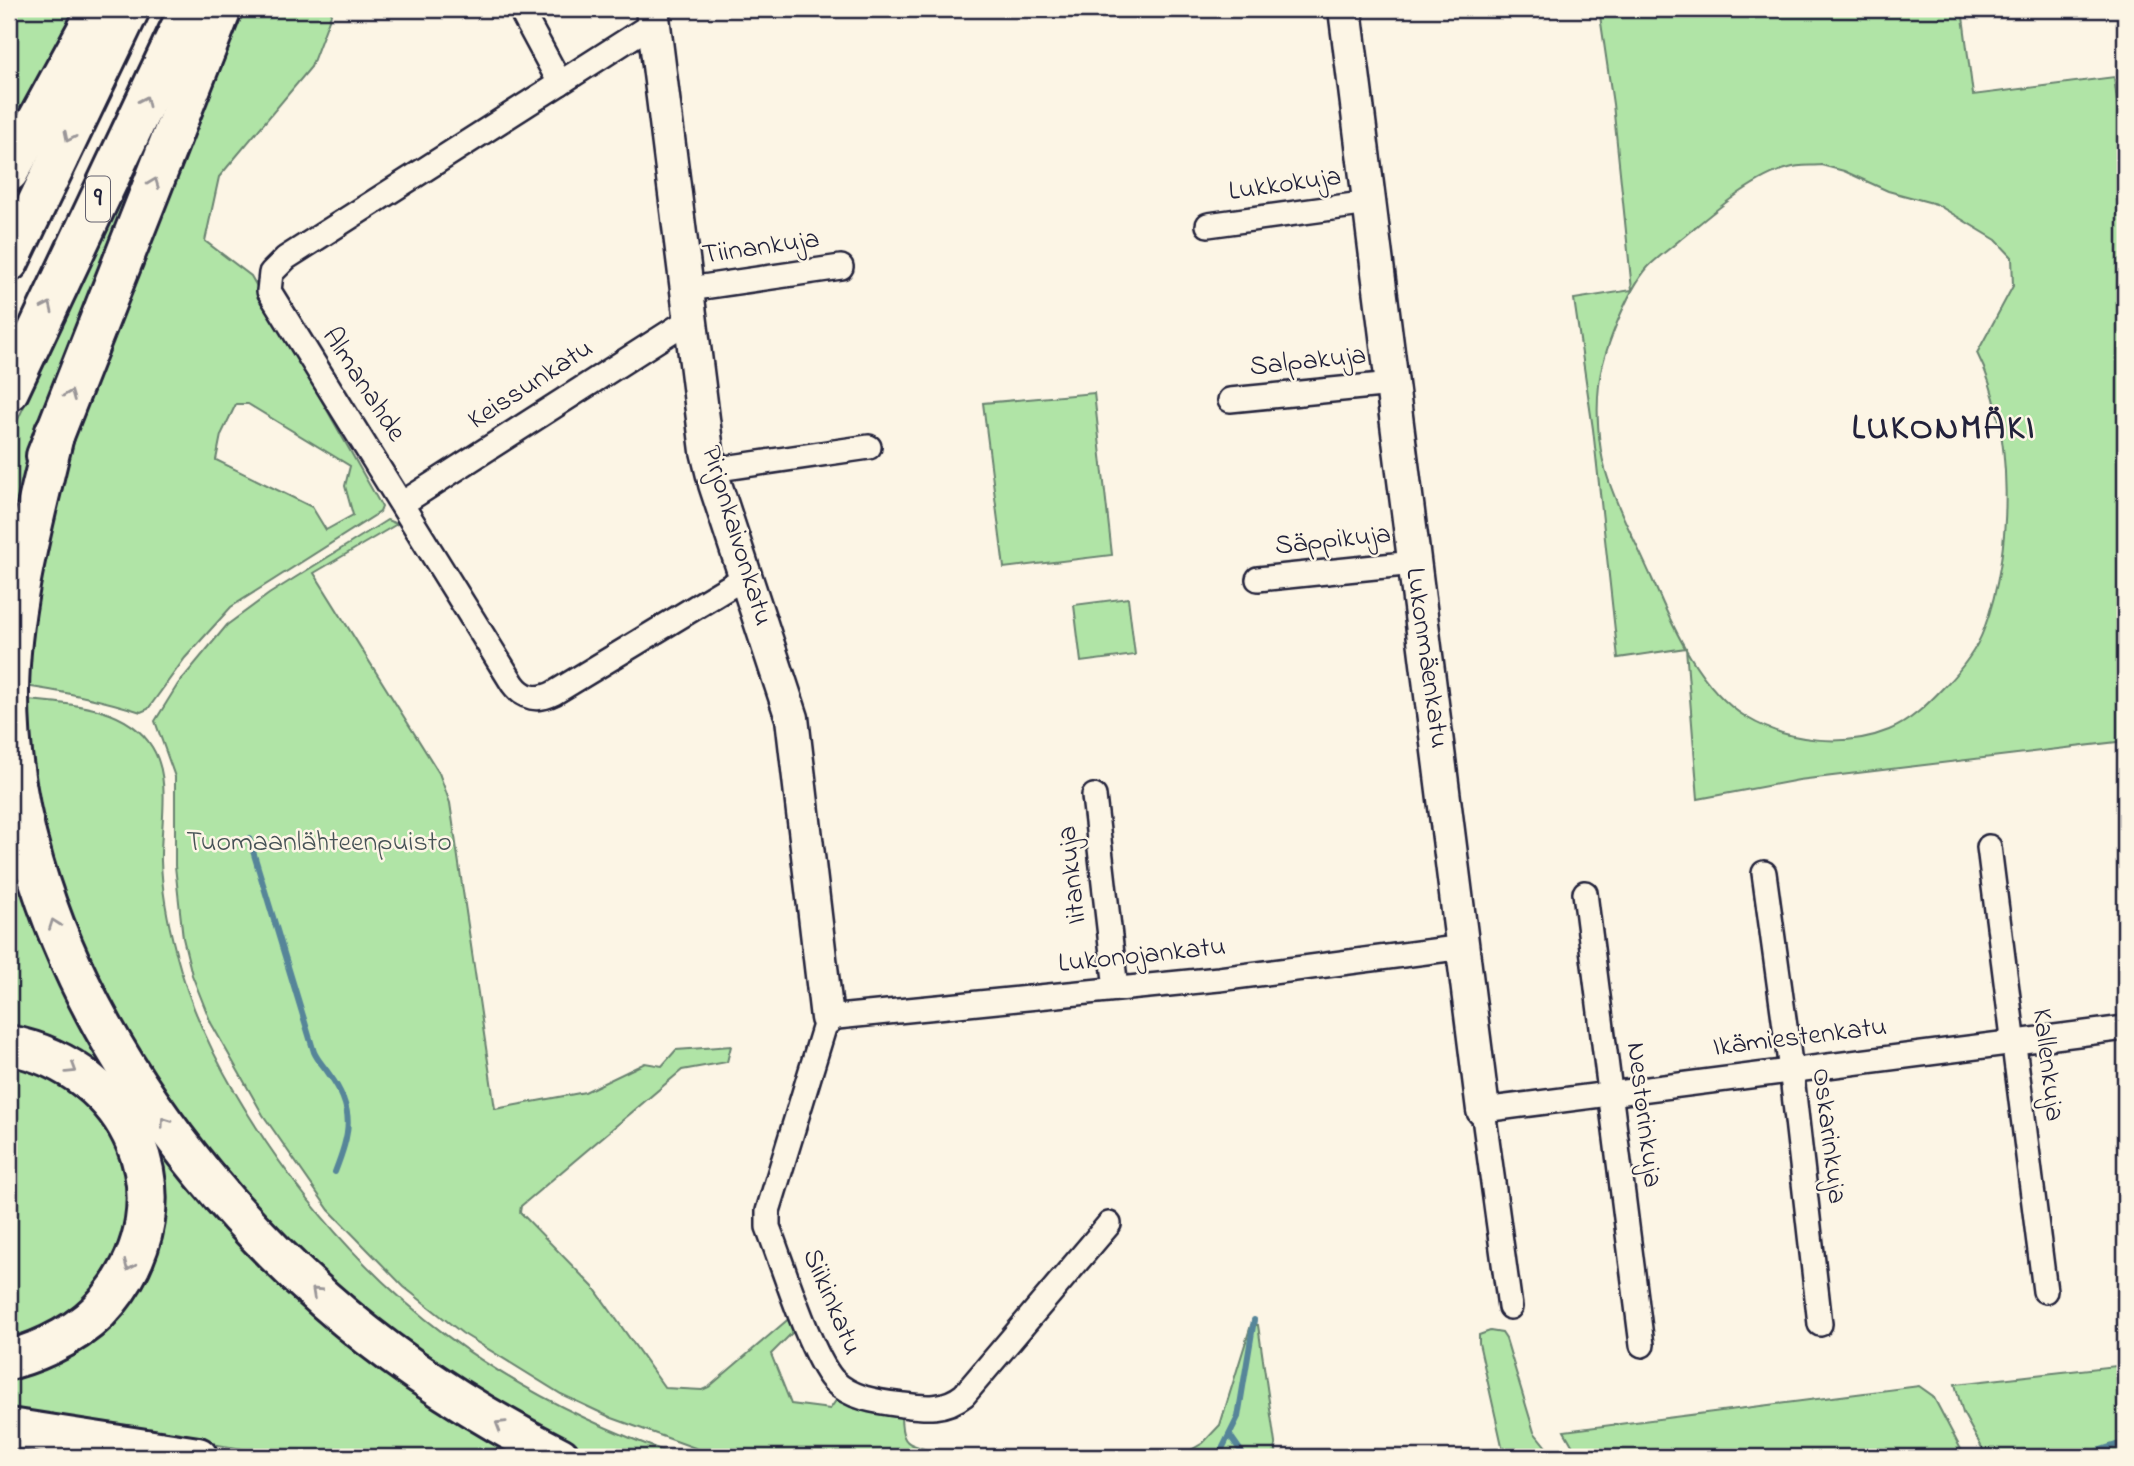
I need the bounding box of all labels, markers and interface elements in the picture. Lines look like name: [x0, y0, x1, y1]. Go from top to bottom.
one-way arrow: [137, 96, 151, 108]
one-way arrow: [63, 129, 77, 142]
street label: Lukkokuja: [1226, 157, 1344, 213]
road number: 9: [86, 176, 110, 222]
one-way arrow: [145, 178, 159, 190]
street label: Tiinankuja: [700, 220, 822, 276]
one-way arrow: [40, 301, 54, 314]
street label: Almanahde: [311, 320, 416, 451]
street label: Keissunkatu: [460, 329, 602, 441]
street label: Salpakuja: [1248, 335, 1368, 389]
one-way arrow: [62, 389, 76, 401]
district label: LUKONMÄKI: [1852, 404, 2036, 455]
street label: Pirjonkaivonkatu: [689, 441, 783, 631]
street label: Säppikuja: [1273, 515, 1393, 567]
street label: Lukonmäenkatu: [1393, 565, 1459, 751]
park label: Tuomaanlähteenpuisto: [186, 823, 452, 864]
street label: Iitankuja: [1047, 824, 1099, 926]
one-way arrow: [49, 919, 63, 931]
street label: Lukonojankatu: [1056, 927, 1228, 985]
street label: Kallenkuja: [2020, 1006, 2074, 1124]
street label: Ikämiestenkatu: [1711, 1007, 1889, 1069]
street label: Nestorinkuja: [1614, 1040, 1672, 1190]
one-way arrow: [64, 1060, 77, 1073]
street label: Oskarinkuja: [1799, 1066, 1857, 1206]
one-way arrow: [161, 1118, 173, 1130]
street label: Siikinkatu: [790, 1242, 872, 1362]
one-way arrow: [123, 1259, 137, 1271]
one-way arrow: [311, 1287, 324, 1300]
one-way arrow: [494, 1421, 507, 1434]

